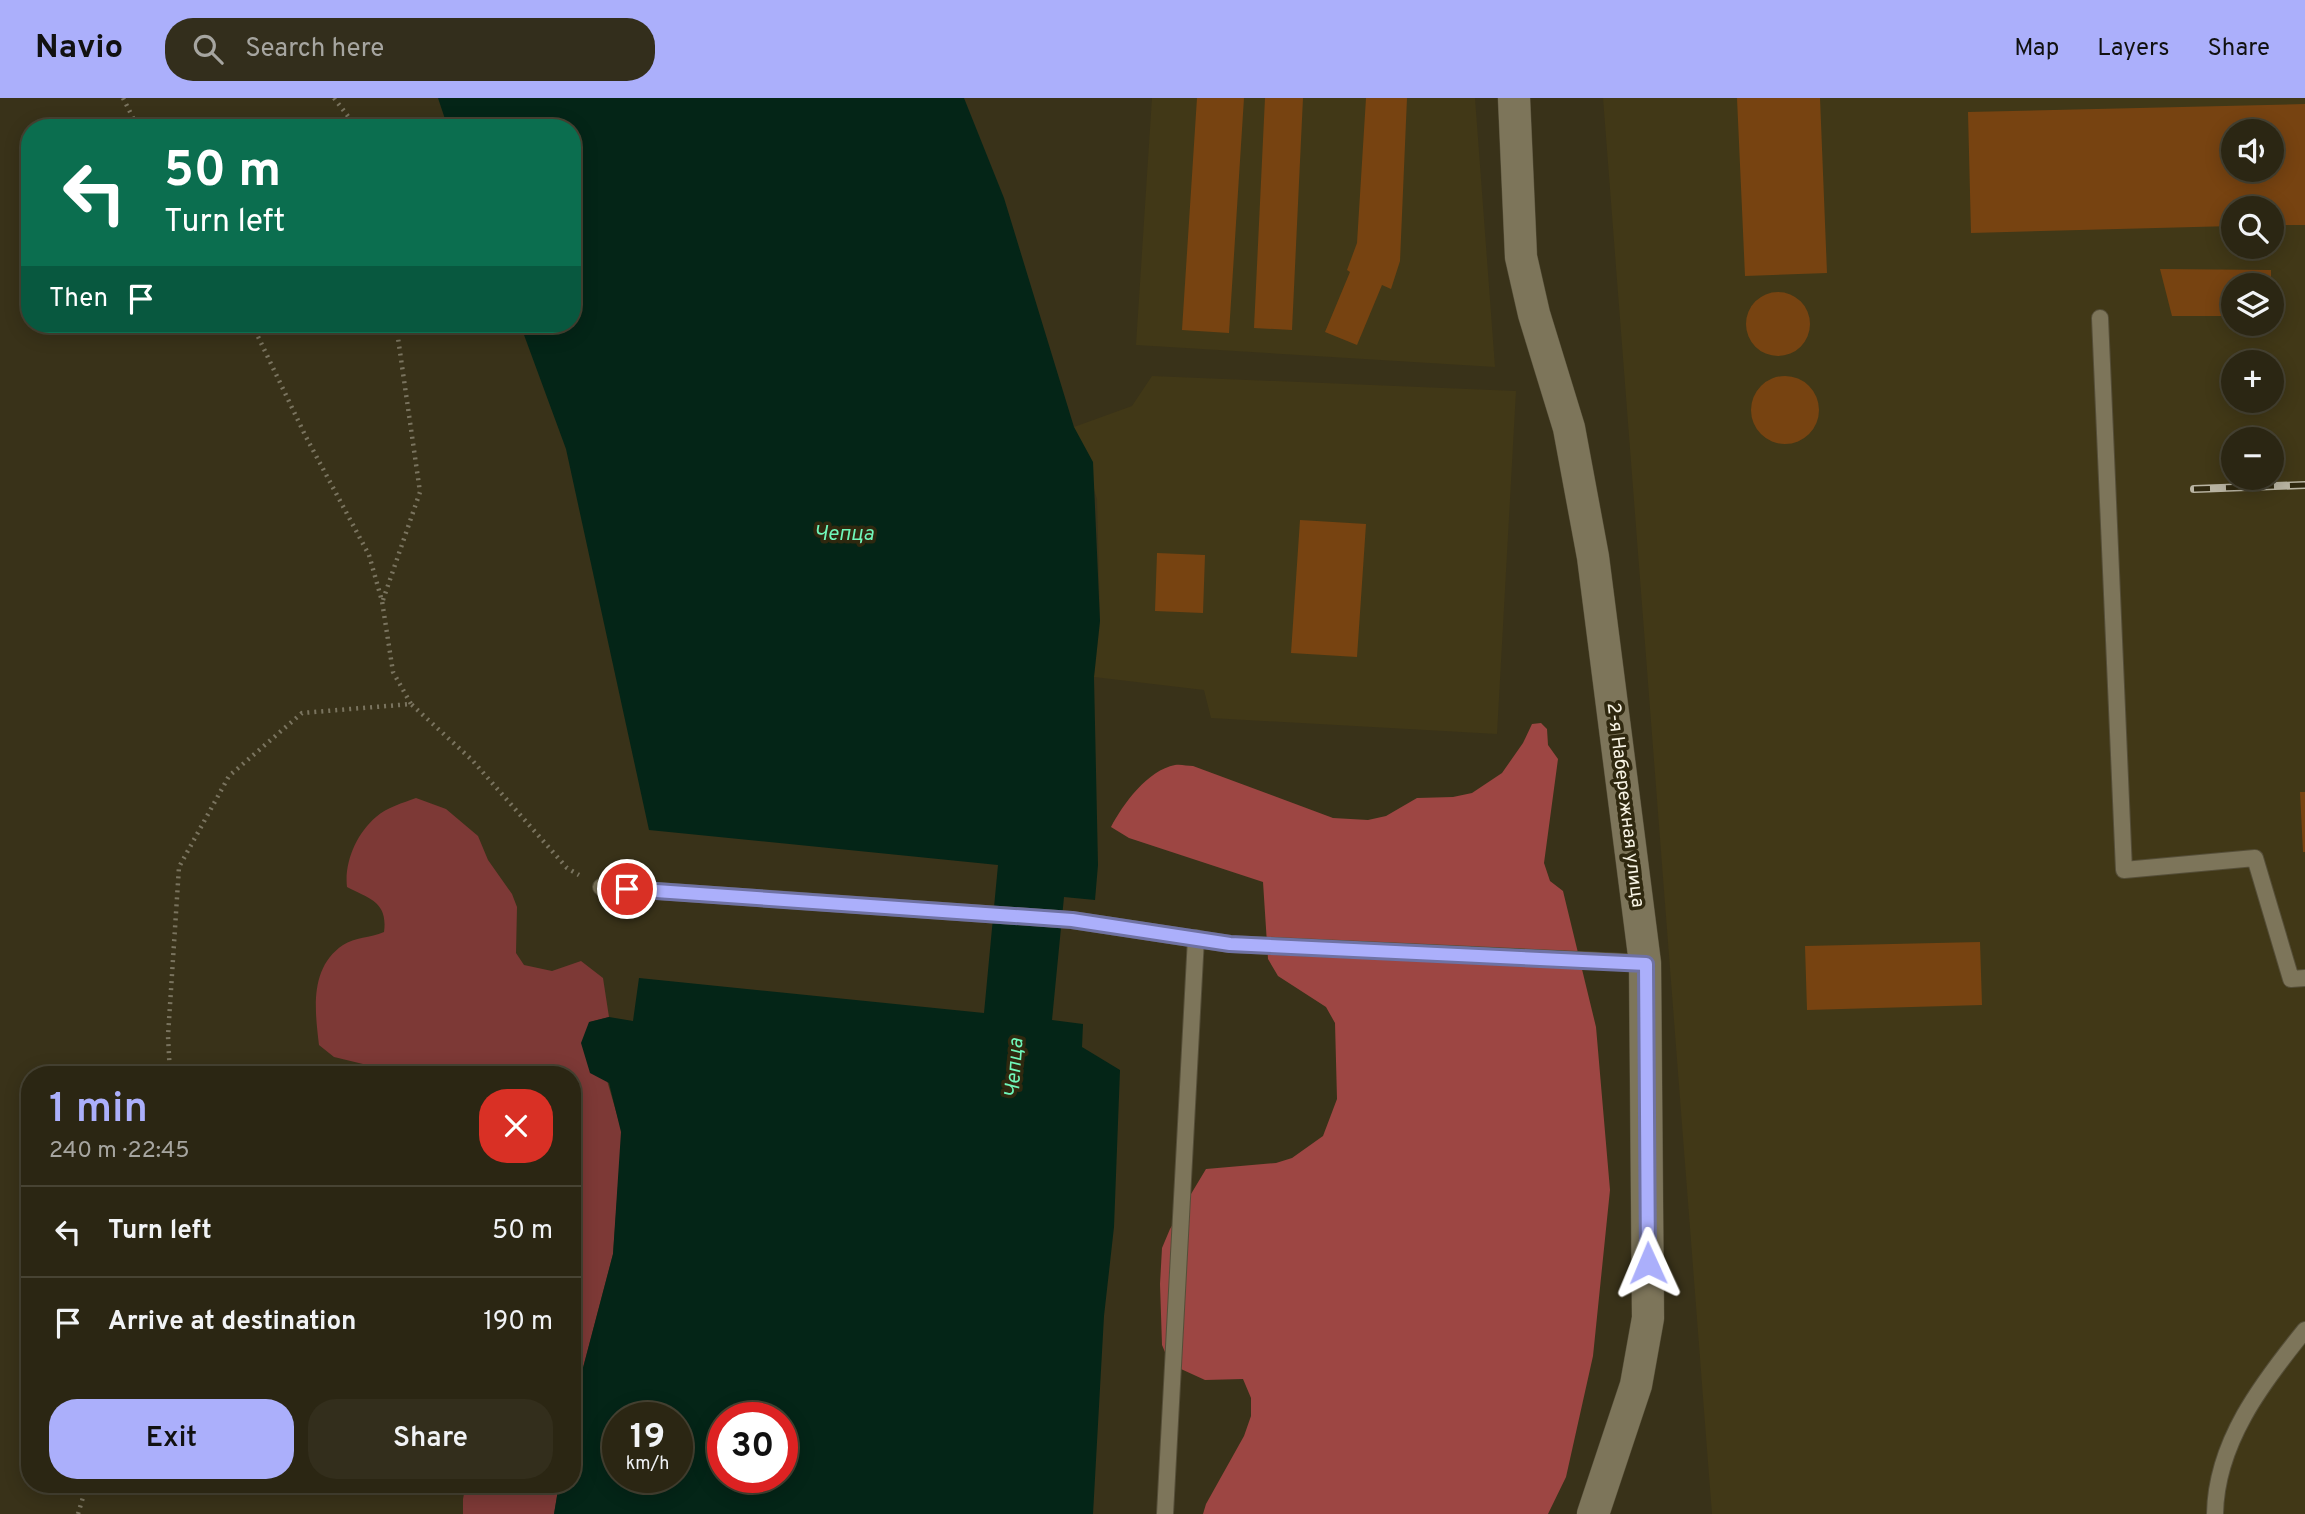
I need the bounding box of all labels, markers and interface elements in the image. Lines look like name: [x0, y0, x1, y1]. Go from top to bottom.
search box: [165, 18, 655, 81]
text: Navio: [35, 28, 123, 70]
icon: search: [189, 30, 227, 68]
text: Search here: [245, 33, 384, 66]
text: Map: [2014, 34, 2059, 64]
text: Layers: [2097, 34, 2169, 64]
text: Share: [2207, 34, 2270, 64]
map controls: [2221, 119, 2284, 490]
button: sound: [2221, 119, 2284, 182]
text: 50 m: [164, 142, 281, 204]
icon: left: [49, 147, 140, 238]
button: search: [2221, 196, 2284, 259]
text: Turn left: [164, 203, 285, 243]
button: layers: [2221, 273, 2284, 336]
icon: arrive: [122, 280, 160, 318]
text: Then: [49, 283, 108, 316]
button: +: [2221, 350, 2284, 413]
button: −: [2221, 427, 2284, 490]
water label: Чепца: [814, 521, 874, 548]
street label: 2-я Набережная улица: [1601, 701, 1649, 909]
pin: [597, 859, 657, 919]
icon: arrive: [608, 870, 646, 908]
water label: Чепца: [999, 1037, 1031, 1099]
text: 1 min: [49, 1084, 148, 1137]
button: close: [479, 1089, 553, 1163]
text: 240 m · 22:45: [49, 1137, 189, 1166]
icon: left: [49, 1213, 87, 1251]
text: Turn left: [108, 1215, 212, 1248]
text: 50 m: [492, 1215, 553, 1248]
position arrow: [1611, 1226, 1685, 1300]
icon: arrive: [49, 1304, 87, 1342]
text: Arrive at destination: [108, 1306, 356, 1339]
text: 190 m: [483, 1306, 553, 1339]
button: Exit: [49, 1399, 294, 1479]
button: Share: [308, 1399, 553, 1479]
speed limit sign: 30: [707, 1402, 798, 1493]
text: 19: [630, 1416, 665, 1460]
text: km/h: [626, 1453, 669, 1476]

